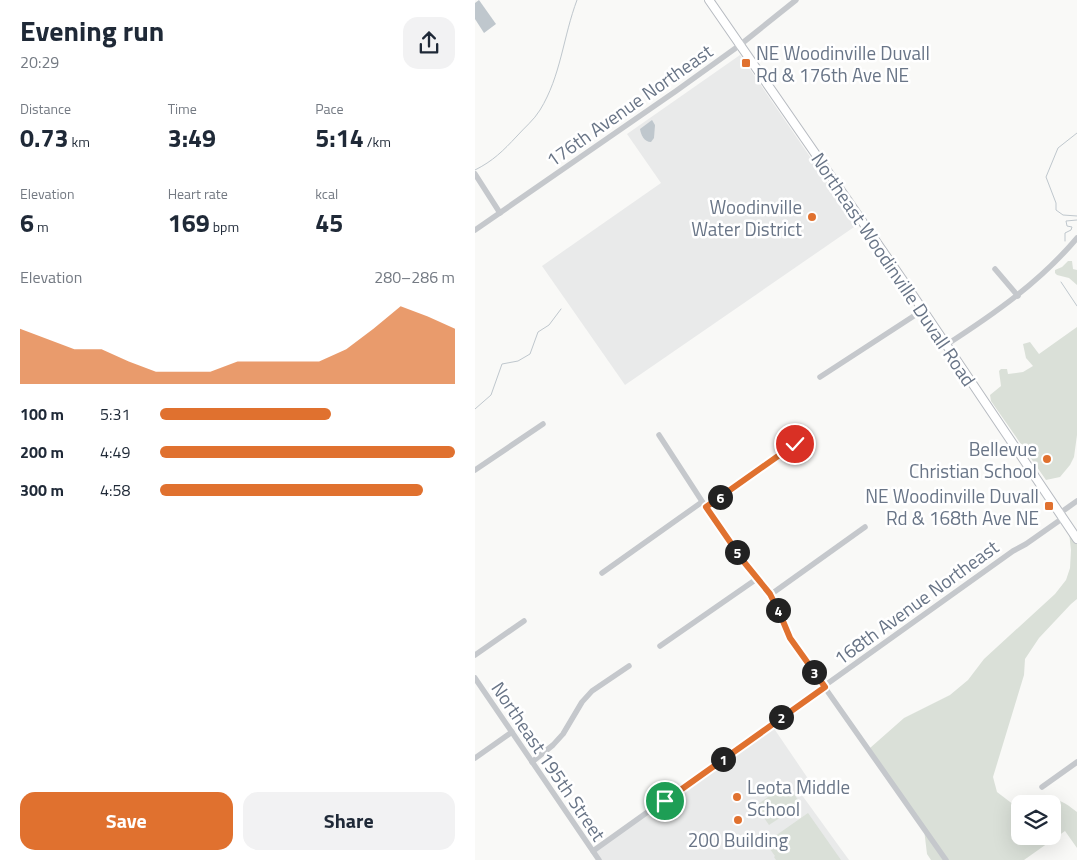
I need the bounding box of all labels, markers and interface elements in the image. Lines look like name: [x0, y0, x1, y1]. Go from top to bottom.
text: Evening run: [20, 9, 164, 52]
button: share: [403, 17, 455, 69]
street label: 176th Avenue Northeast: [540, 36, 718, 174]
place label: NE Woodinville Duvall Rd & 176th Ave NE: [756, 38, 930, 89]
text: 20:29: [20, 50, 59, 74]
marker: NE Woodinville Duvall Rd & 176th Ave NE: [740, 57, 752, 69]
text: Distance: [20, 98, 71, 119]
text: Time: [168, 98, 197, 119]
text: Pace: [315, 98, 344, 119]
text: 0.73: [20, 119, 68, 157]
text: 3:49: [168, 119, 216, 157]
text: 5:14: [315, 119, 364, 157]
text: km: [68, 131, 90, 152]
text: /km: [364, 131, 391, 152]
street label: Northeast Woodinville Duvall Road: [805, 146, 983, 392]
text: Elevation: [20, 183, 74, 204]
text: Heart rate: [168, 183, 228, 204]
text: kcal: [315, 183, 338, 204]
place label: Woodinville Water District: [691, 192, 802, 243]
text: 6: [20, 204, 34, 242]
text: 169: [168, 204, 210, 242]
text: 45: [315, 204, 343, 242]
marker: Woodinville Water District: [806, 211, 818, 223]
text: m: [34, 216, 49, 237]
text: bpm: [210, 216, 239, 237]
text: Elevation: [20, 265, 82, 289]
text: 280–286 m: [374, 265, 455, 289]
text: 100 m: [20, 402, 64, 426]
text: 5:31: [100, 402, 130, 426]
pin: [774, 423, 816, 465]
icon: check: [781, 430, 809, 458]
place label: Bellevue Christian School: [909, 434, 1037, 485]
text: 200 m: [20, 440, 64, 464]
text: 4:49: [100, 440, 130, 464]
marker: Bellevue Christian School: [1041, 453, 1053, 465]
text: 300 m: [20, 478, 64, 502]
text: 4:58: [100, 478, 130, 502]
place label: NE Woodinville Duvall Rd & 168th Ave NE: [865, 481, 1039, 532]
pin: 6: [707, 484, 733, 510]
text: 6: [717, 487, 724, 508]
marker: NE Woodinville Duvall Rd & 168th Ave NE: [1043, 500, 1055, 512]
street label: 168th Avenue Northeast: [828, 532, 1005, 672]
pin: 5: [725, 540, 749, 564]
text: 5: [734, 542, 741, 563]
pin: 4: [765, 598, 791, 622]
text: 4: [775, 600, 782, 621]
pin: 3: [801, 660, 827, 684]
text: 3: [811, 662, 818, 683]
street label: Northeast 195th Street: [485, 675, 613, 847]
pin: 2: [769, 704, 793, 730]
text: 2: [778, 707, 785, 728]
pin: 1: [711, 746, 735, 772]
text: 1: [720, 749, 727, 770]
place label: Leota Middle School: [747, 772, 850, 823]
pin: [644, 780, 686, 822]
icon: arrive: [651, 787, 679, 815]
marker: Leota Middle School: [731, 791, 743, 803]
button: Save: [20, 792, 233, 850]
button: Share: [243, 792, 455, 850]
map controls: [1011, 795, 1061, 845]
button: layers: [1011, 795, 1061, 845]
marker: 200 Building: [732, 814, 744, 826]
place label: 200 Building: [688, 825, 789, 854]

